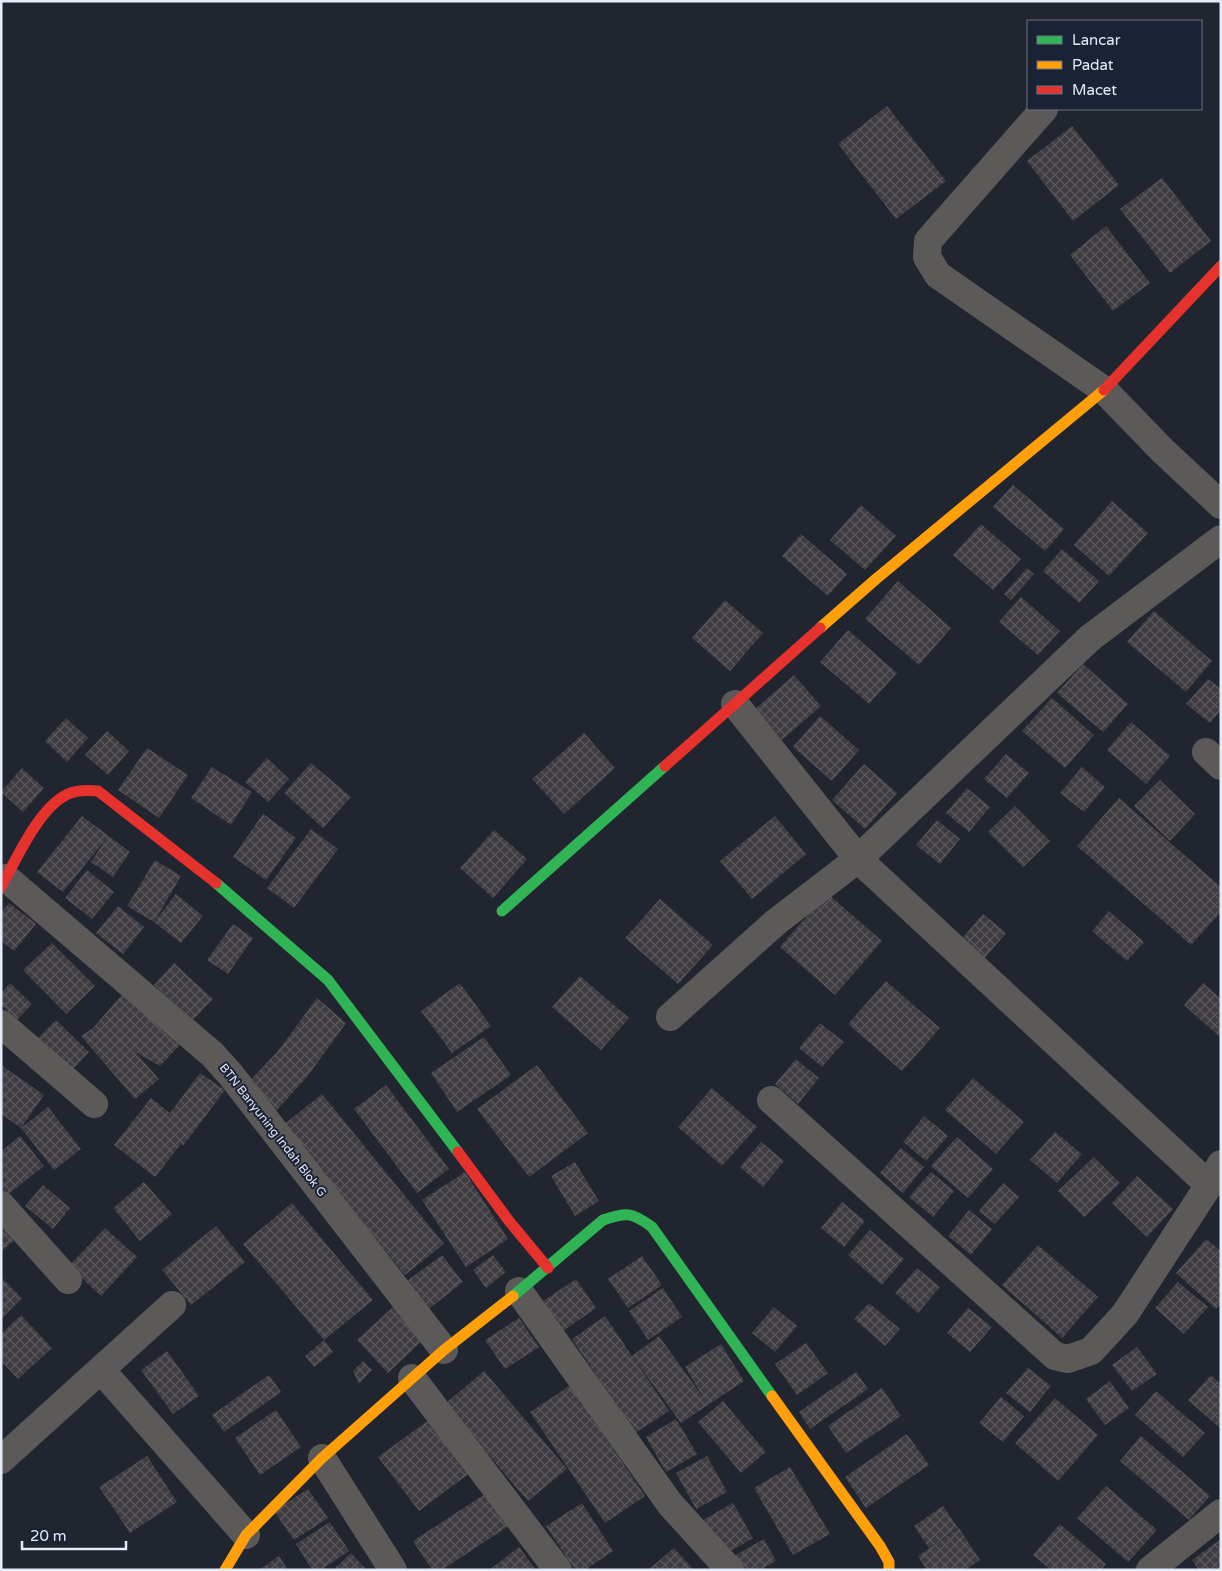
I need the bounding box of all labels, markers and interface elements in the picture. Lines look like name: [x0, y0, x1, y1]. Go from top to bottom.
legend: [1027, 20, 1202, 110]
text: Lancar: [1072, 31, 1121, 49]
text: Padat: [1072, 56, 1114, 74]
text: Macet: [1072, 81, 1117, 99]
street label: BTN Banyuning Indah Blok G: [217, 1061, 329, 1199]
scale bar: [22, 1518, 126, 1550]
text: 20 m: [30, 1527, 67, 1545]

